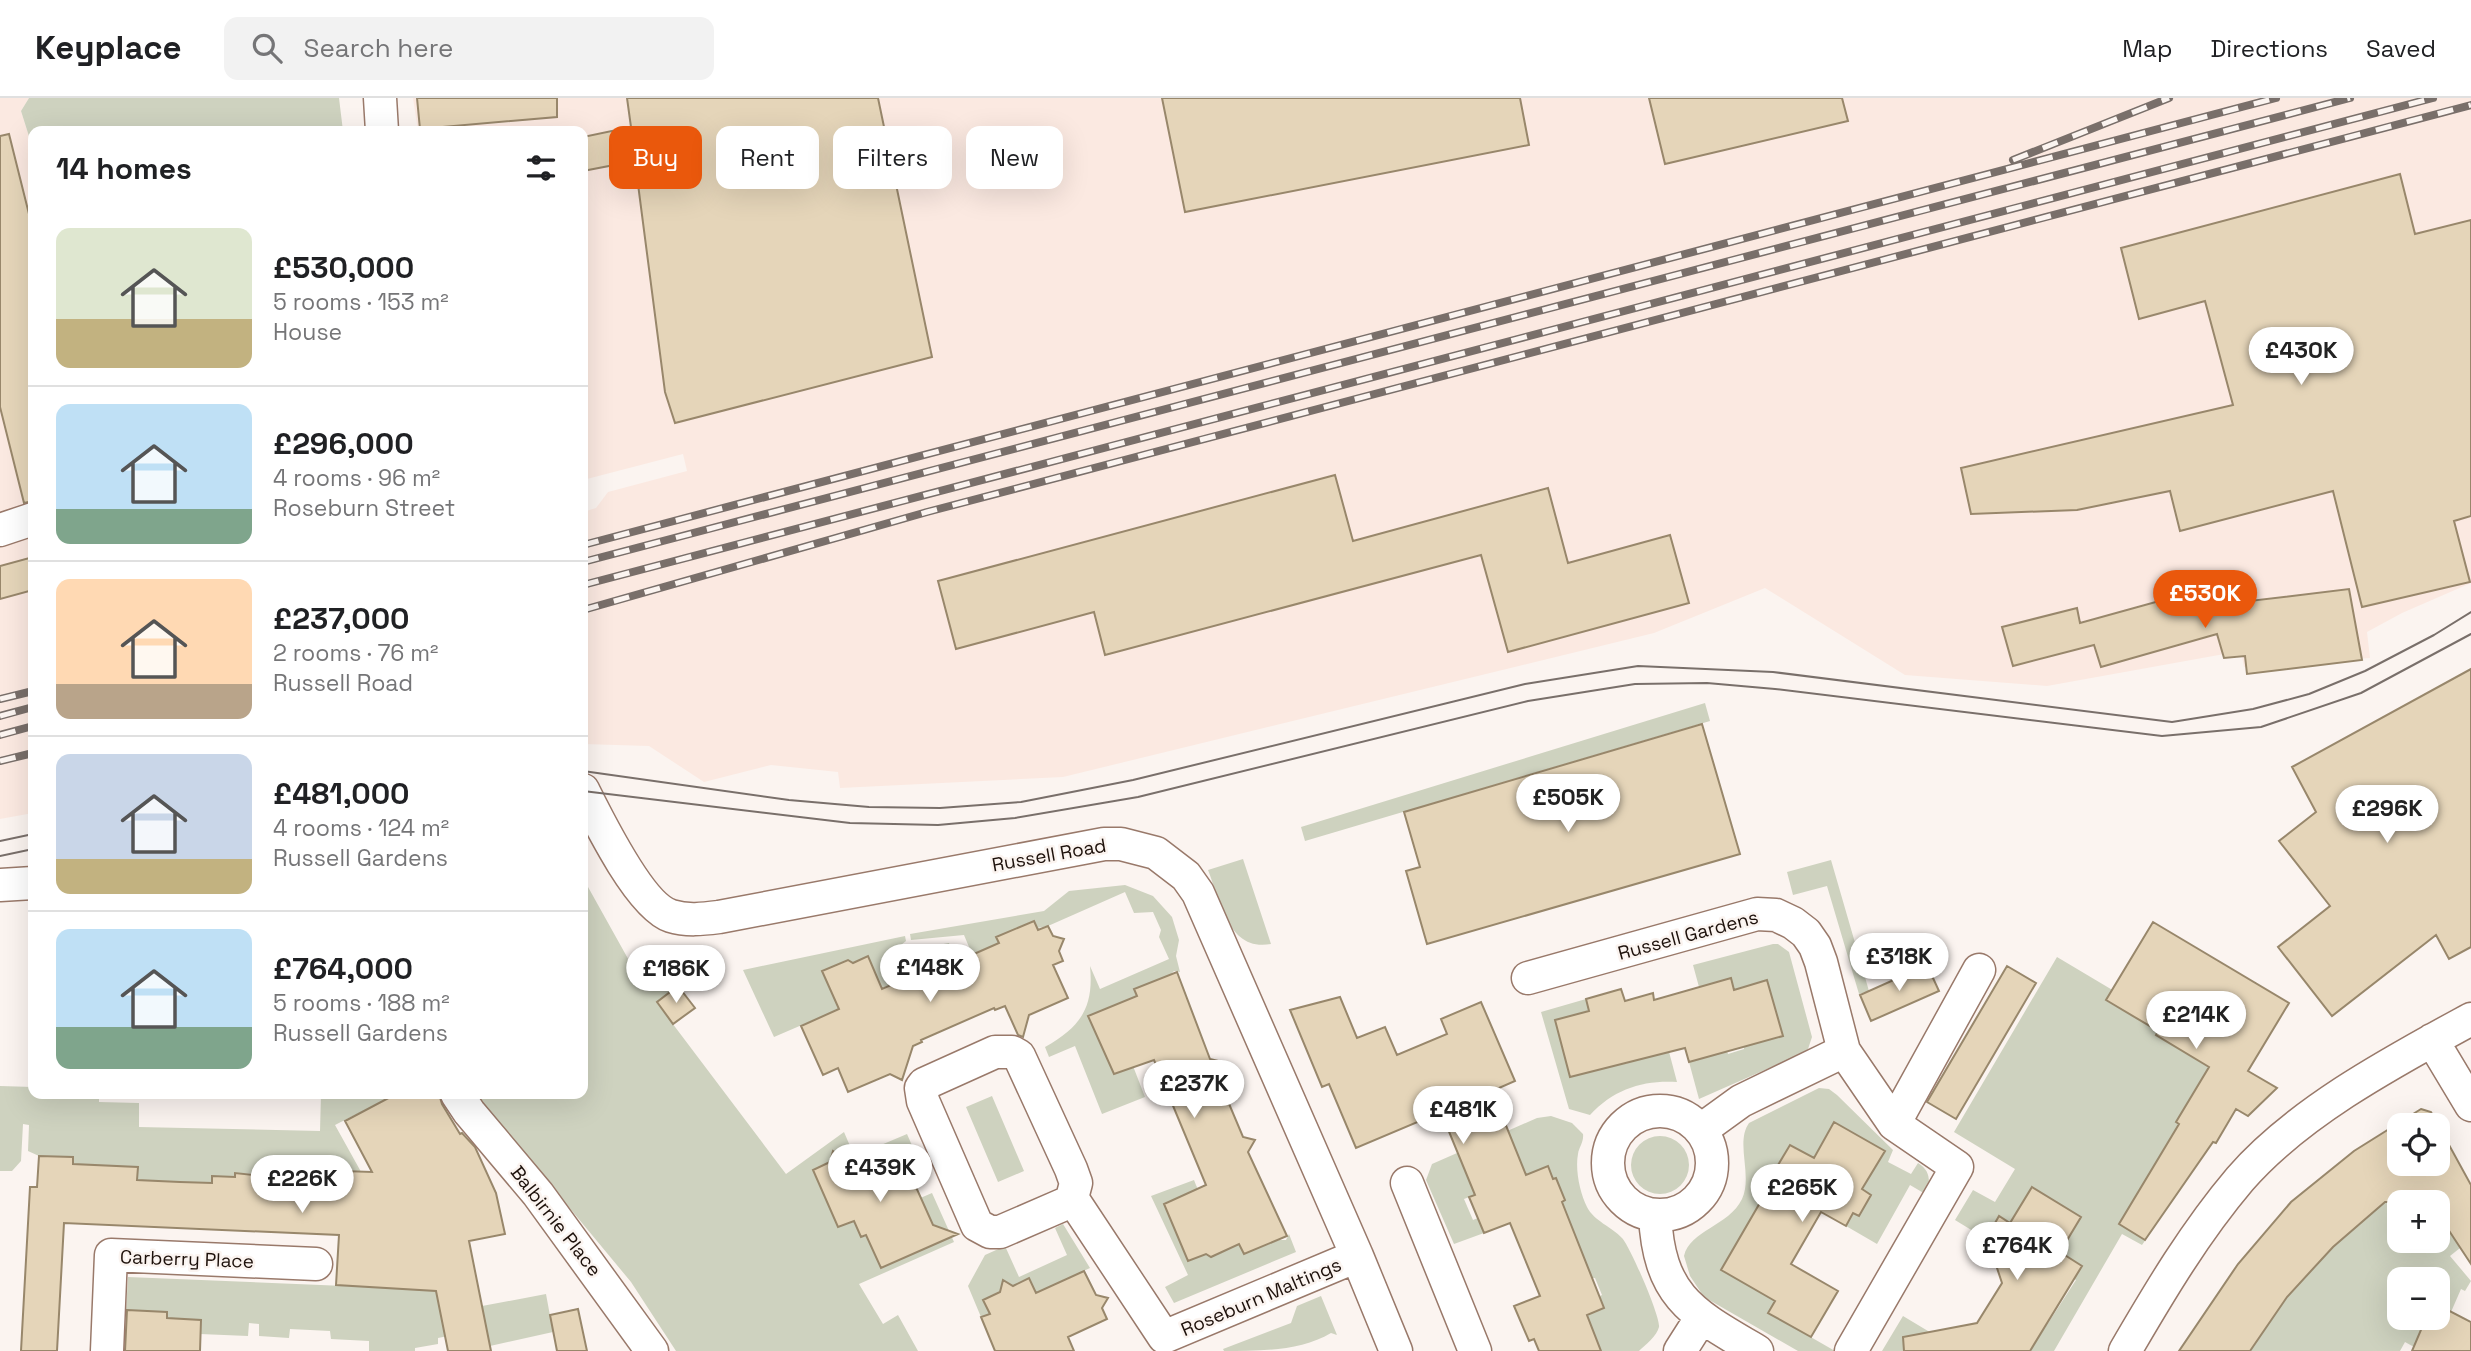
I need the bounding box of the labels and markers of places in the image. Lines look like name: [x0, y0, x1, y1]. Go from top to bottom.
pin: £430K: [2252, 328, 2350, 387]
pin: £530K: [2156, 570, 2254, 630]
pin: £505K: [1519, 774, 1617, 834]
pin: £296K: [2338, 786, 2436, 845]
pin: £318K: [1850, 934, 1948, 993]
pin: £148K: [881, 944, 979, 1004]
pin: £186K: [627, 946, 725, 1005]
pin: £214K: [2147, 992, 2245, 1051]
pin: £237K: [1145, 1060, 1243, 1120]
pin: £481K: [1414, 1086, 1512, 1146]
pin: £439K: [831, 1144, 929, 1204]
pin: £226K: [253, 1156, 351, 1215]
pin: £265K: [1753, 1164, 1851, 1224]
pin: £764K: [1968, 1222, 2066, 1282]

